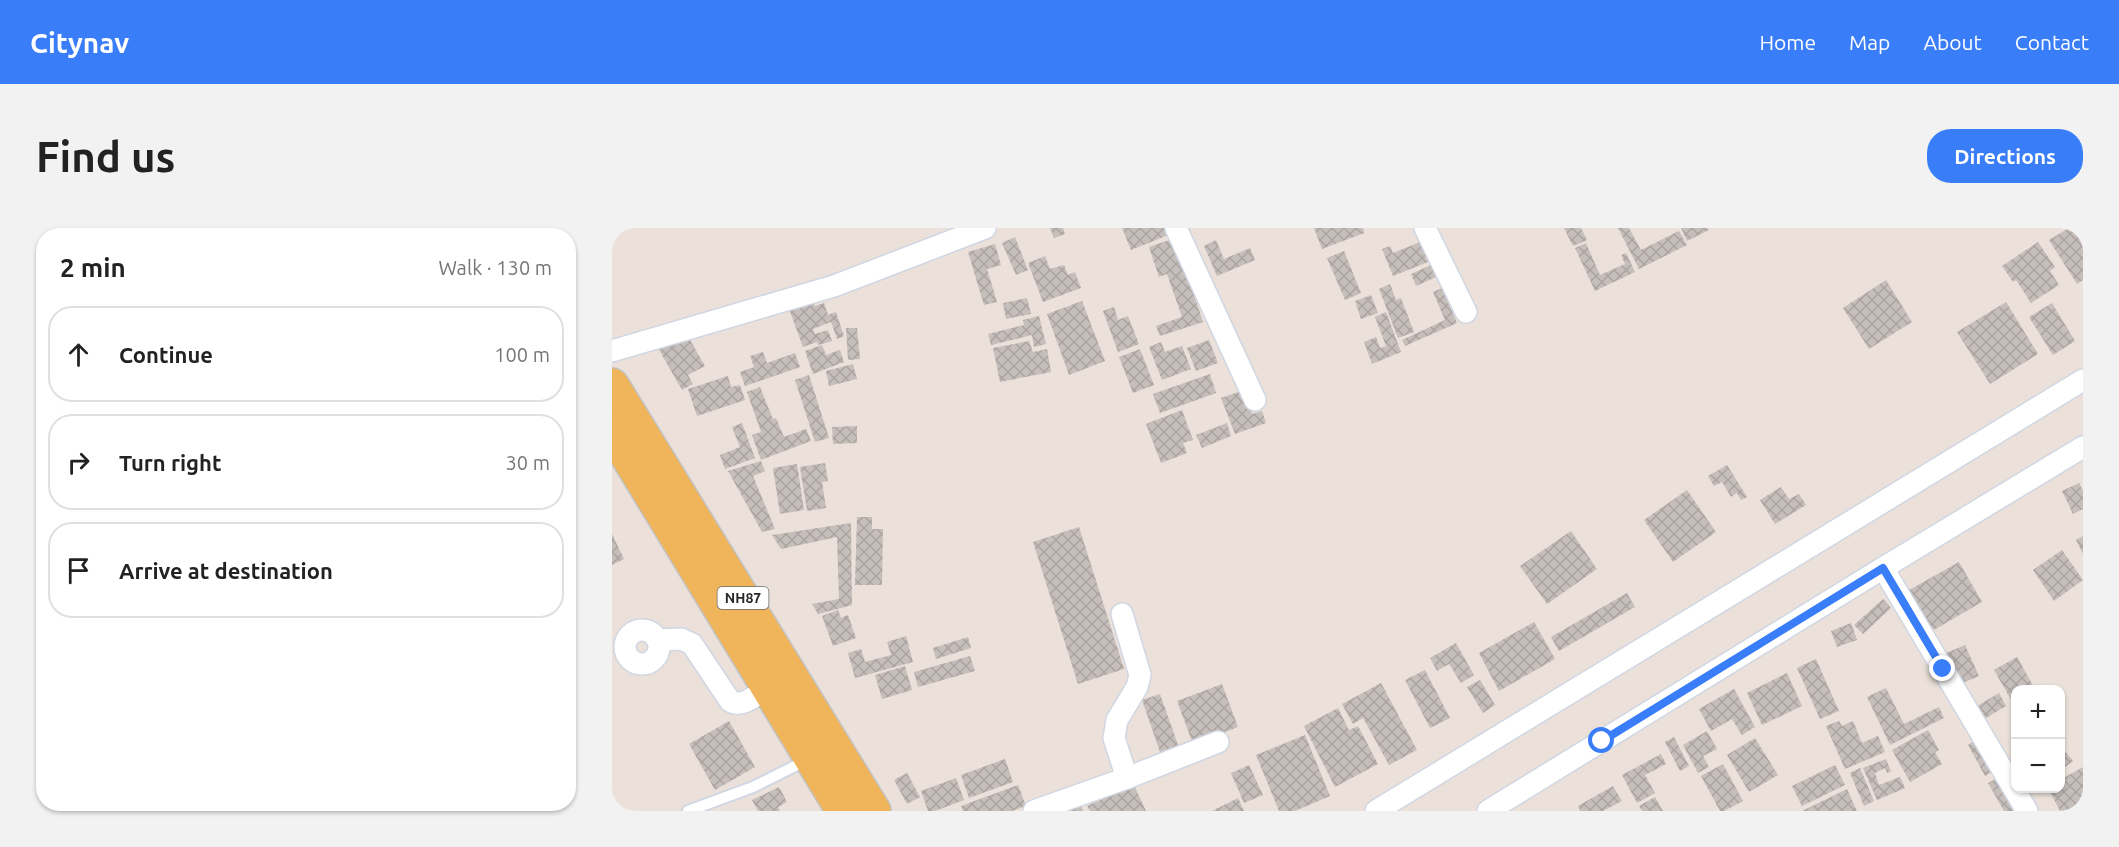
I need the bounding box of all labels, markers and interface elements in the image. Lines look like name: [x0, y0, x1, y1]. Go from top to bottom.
text: Citynav: [30, 27, 129, 58]
text: Home: [1759, 30, 1816, 54]
text: Map: [1849, 30, 1890, 54]
text: About: [1923, 30, 1982, 54]
text: Contact: [2015, 30, 2089, 54]
button: Directions: [1927, 129, 2083, 183]
text: Find us: [36, 133, 175, 180]
text: 2 min: [60, 253, 126, 282]
text: Walk · 130 m: [439, 256, 552, 279]
icon: ahead: [62, 338, 95, 371]
text: Continue: [119, 342, 213, 367]
text: 100 m: [494, 343, 550, 366]
icon: right: [62, 446, 95, 479]
text: Turn right: [119, 450, 221, 475]
text: 30 m: [506, 451, 550, 474]
icon: arrive: [62, 554, 95, 587]
text: Arrive at destination: [119, 558, 333, 583]
road number: NH87: [718, 587, 768, 609]
route end: [1929, 655, 1955, 681]
map controls: [2011, 685, 2065, 793]
button: +: [2011, 685, 2065, 739]
route start: [1588, 727, 1614, 753]
button: −: [2011, 739, 2065, 793]

